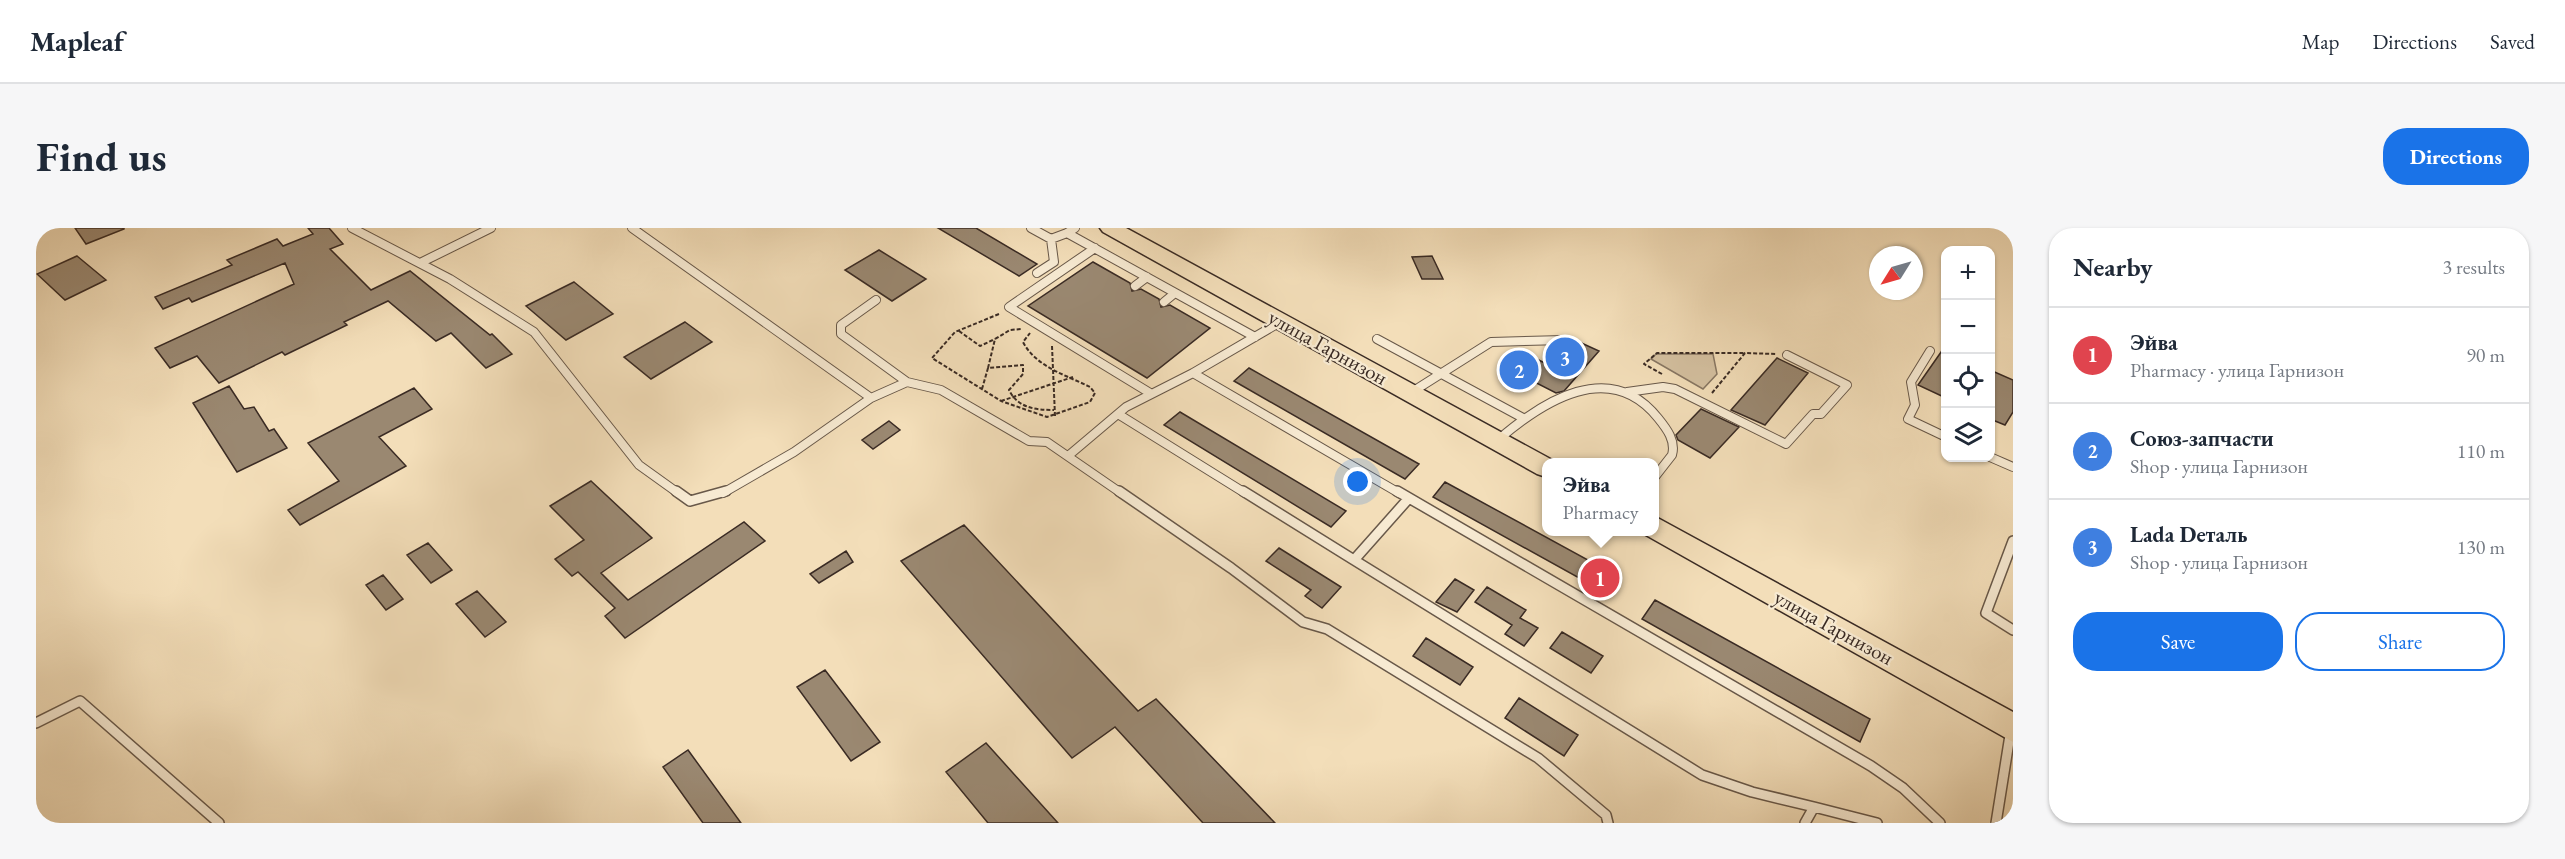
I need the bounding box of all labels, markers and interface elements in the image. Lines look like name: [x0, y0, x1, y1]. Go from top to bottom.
text: Mapleaf: [30, 23, 124, 59]
text: Map: [2302, 28, 2339, 55]
text: Directions: [2372, 28, 2457, 55]
text: Saved: [2490, 28, 2535, 55]
button: Directions: [2383, 128, 2529, 185]
text: Find us: [36, 129, 167, 184]
north arrow: [1869, 246, 1923, 300]
map controls: [1941, 246, 1995, 462]
button: +: [1941, 246, 1995, 300]
text: Nearby: [2073, 250, 2153, 284]
text: 3 results: [2442, 254, 2505, 280]
button: −: [1941, 300, 1995, 354]
street label: улица Гарнизон: [1264, 303, 1393, 391]
text: Эйва: [2130, 328, 2178, 357]
pin: 3: [1546, 334, 1585, 380]
text: 1: [2087, 342, 2098, 368]
text: 90 m: [2466, 342, 2505, 368]
pin: 2: [1500, 348, 1538, 392]
button: locate: [1941, 354, 1995, 408]
text: Pharmacy · улица Гарнизон: [2130, 357, 2344, 383]
button: layers: [1941, 408, 1995, 462]
text: Союз-запчасти: [2130, 424, 2274, 453]
text: 2: [2087, 438, 2098, 464]
text: 110 m: [2457, 438, 2505, 464]
text: Shop · улица Гарнизон: [2130, 453, 2308, 479]
popup: [1542, 458, 1659, 536]
your location: [1343, 467, 1372, 496]
text: Эйва: [1562, 470, 1610, 499]
text: Pharmacy: [1562, 499, 1639, 525]
text: Lada Dеталь: [2130, 520, 2248, 549]
text: 3: [2087, 534, 2098, 560]
text: 130 m: [2457, 534, 2505, 560]
text: Shop · улица Гарнизон: [2130, 549, 2308, 575]
pin: 1: [1580, 556, 1620, 600]
street label: улица Гарнизон: [1770, 583, 1899, 671]
button: Save: [2073, 612, 2283, 671]
button: Share: [2295, 612, 2505, 671]

